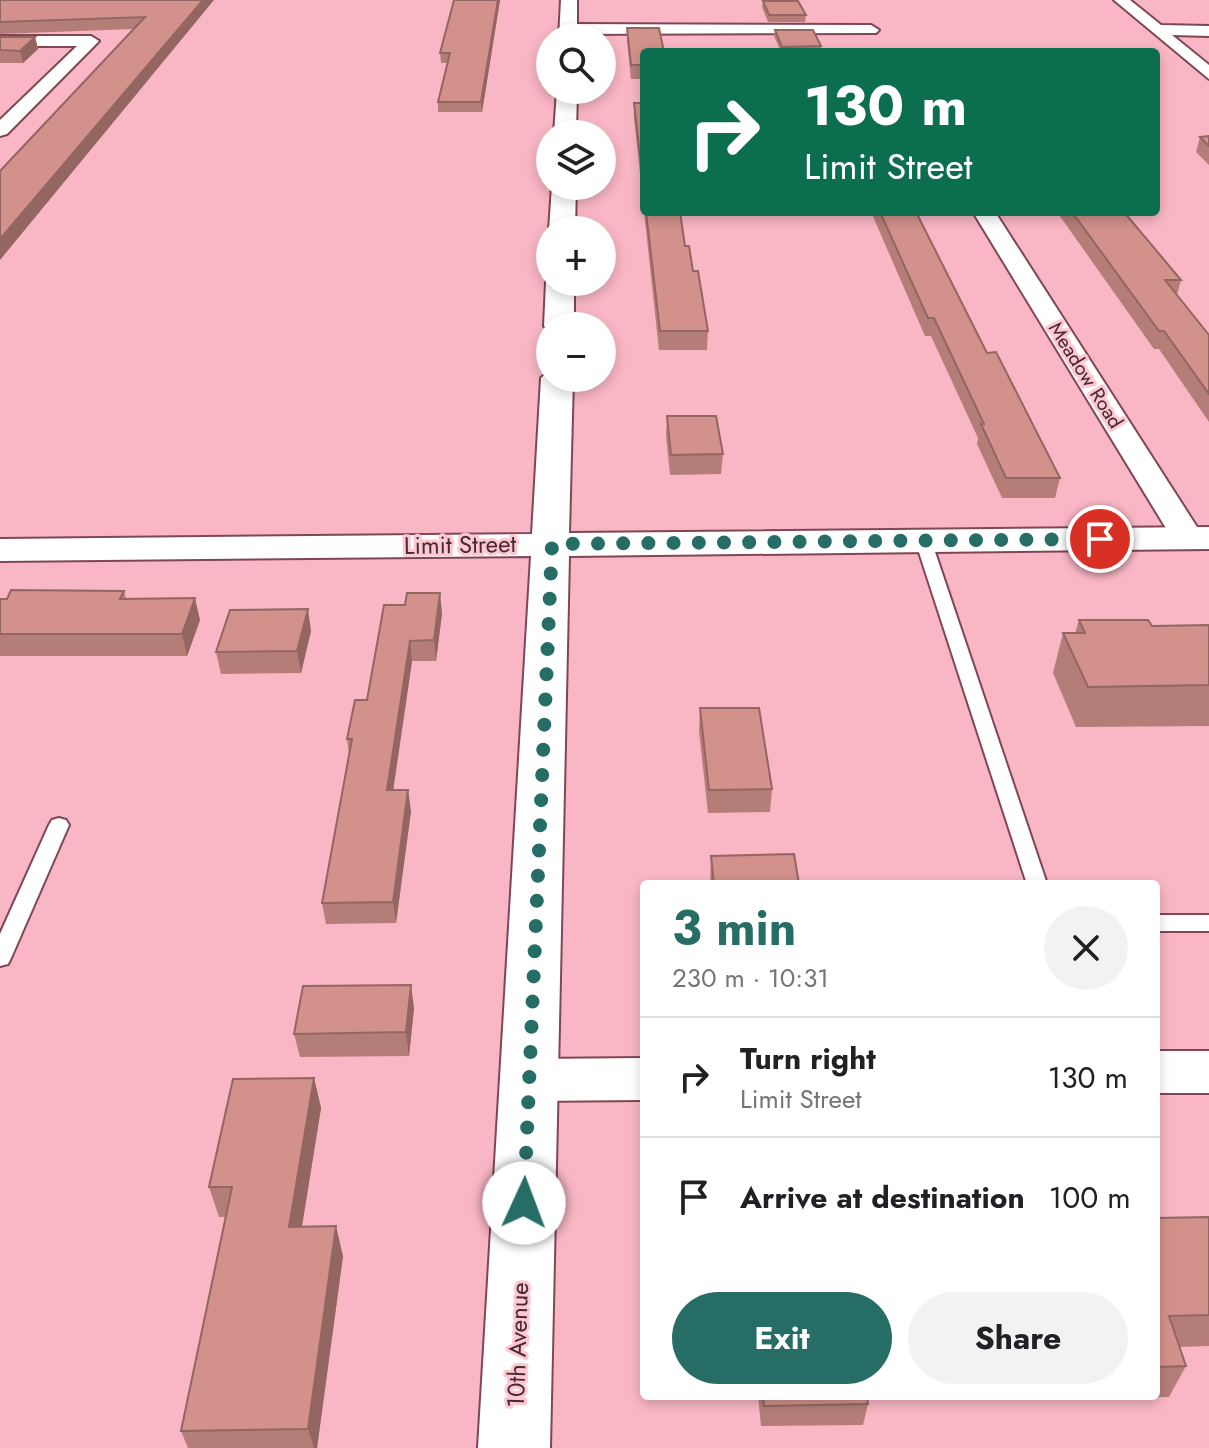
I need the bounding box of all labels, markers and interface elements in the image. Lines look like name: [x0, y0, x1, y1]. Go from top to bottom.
map controls: [536, 24, 616, 392]
button: search: [536, 24, 616, 104]
text: 130 m: [804, 65, 967, 146]
icon: right: [672, 80, 776, 184]
button: layers: [536, 120, 616, 200]
text: Limit Street: [804, 140, 972, 192]
button: +: [536, 216, 616, 296]
button: −: [536, 312, 616, 392]
street label: Meadow Road: [1041, 316, 1130, 434]
pin: [1066, 505, 1134, 573]
icon: arrive: [1078, 517, 1122, 561]
street label: Limit Street: [404, 526, 517, 563]
text: 3 min: [672, 894, 796, 963]
button: close: [1044, 906, 1128, 990]
text: 230 m · 10:31: [672, 959, 829, 997]
text: Turn right: [740, 1037, 876, 1080]
icon: right: [672, 1055, 716, 1099]
text: 130 m: [1048, 1056, 1128, 1099]
text: Limit Street: [740, 1080, 862, 1118]
position arrow: [482, 1161, 566, 1245]
icon: arrive: [672, 1175, 716, 1219]
text: Arrive at destination: [740, 1176, 1025, 1219]
text: 100 m: [1049, 1176, 1131, 1219]
street label: 10th Avenue: [498, 1282, 537, 1408]
button: Exit: [672, 1292, 892, 1384]
button: Share: [908, 1292, 1128, 1384]

